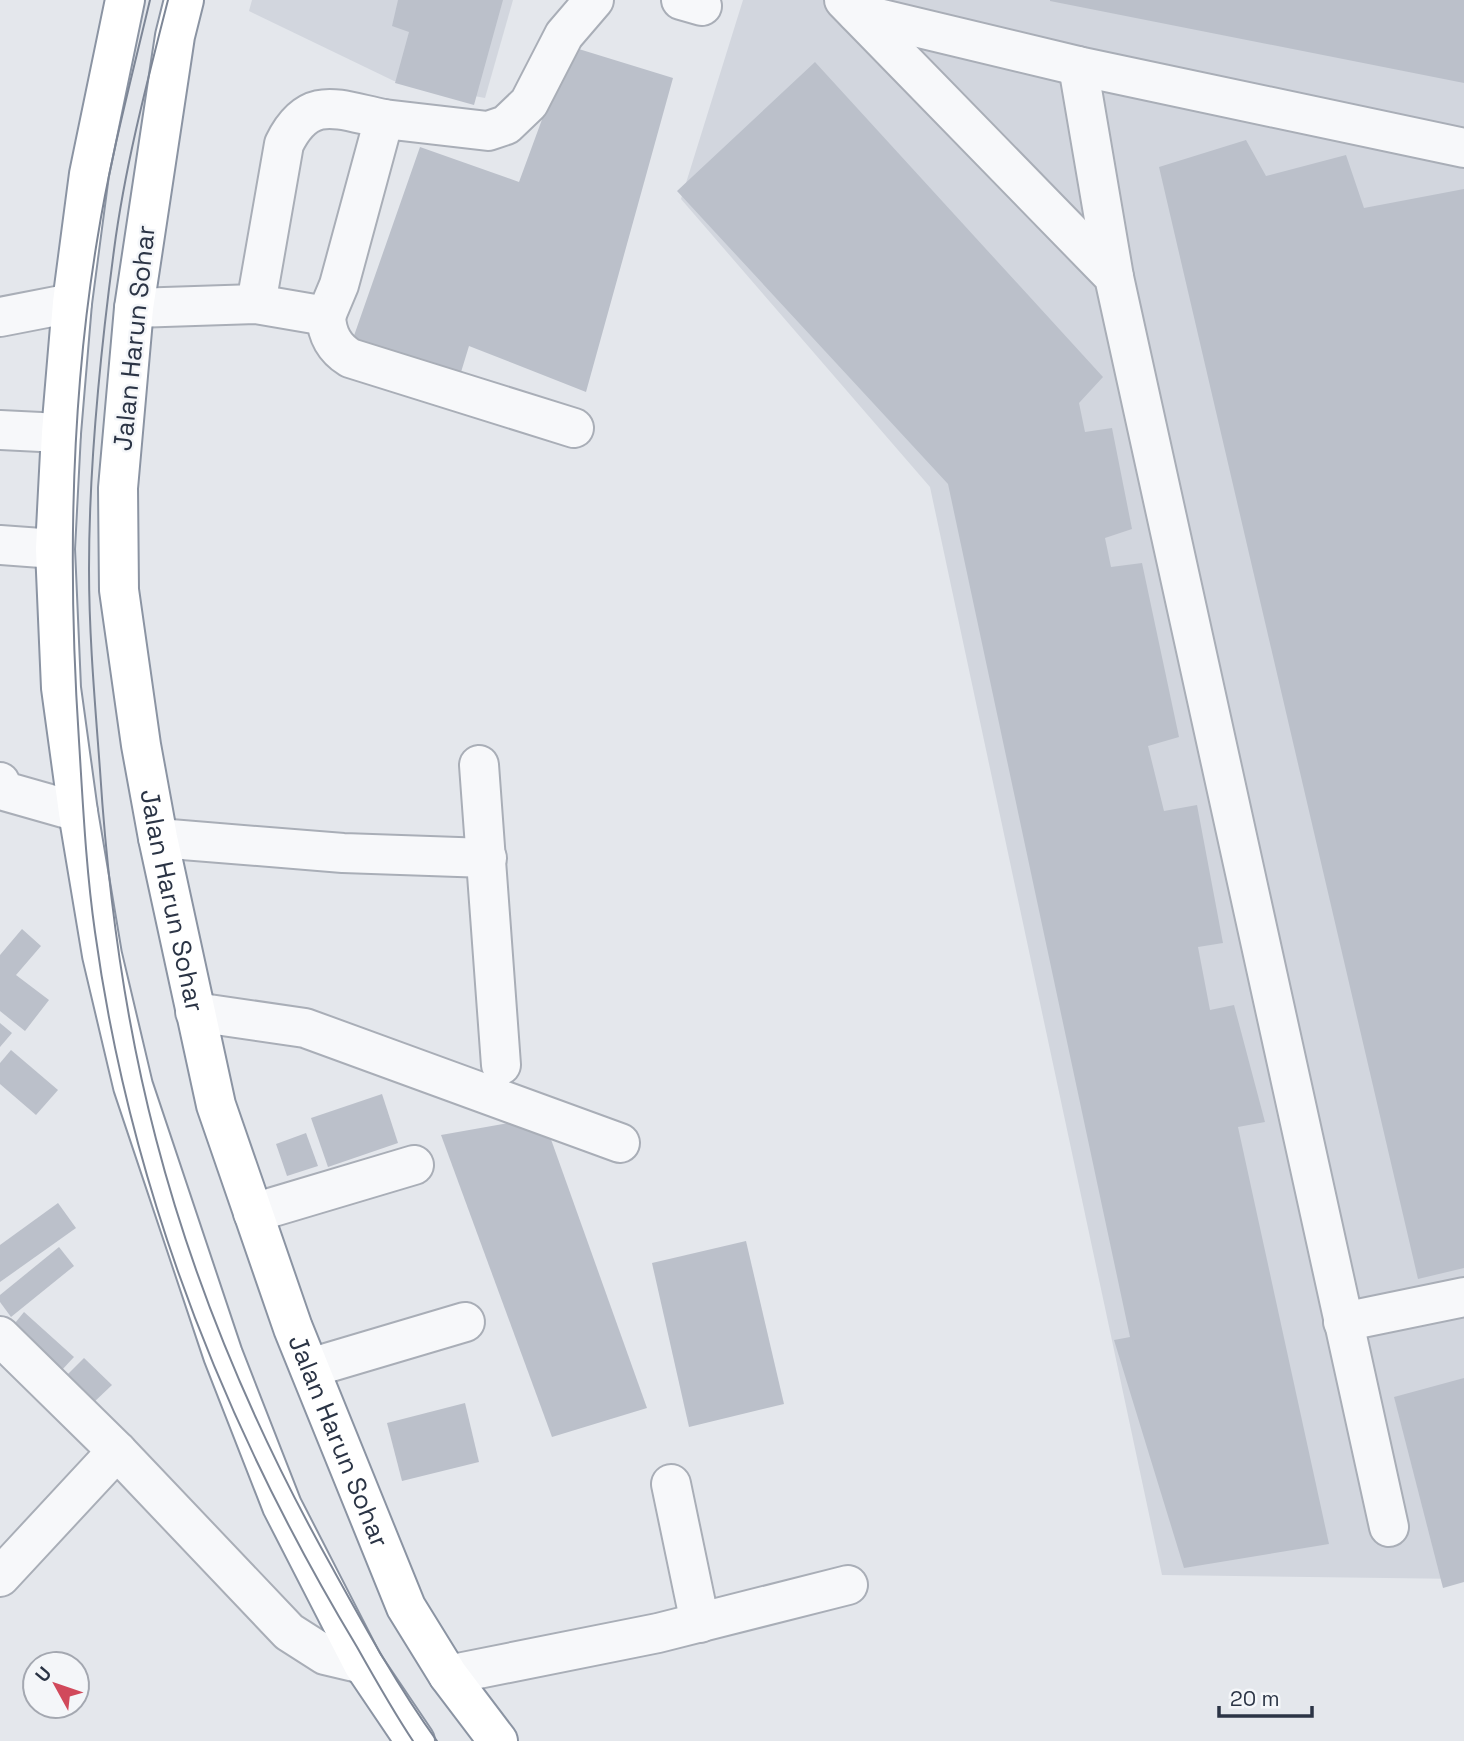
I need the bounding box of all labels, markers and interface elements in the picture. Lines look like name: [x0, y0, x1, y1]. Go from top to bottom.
street label: Jalan Harun Sohar: [105, 223, 163, 453]
street label: Jalan Harun Sohar: [132, 786, 212, 1015]
street label: Jalan Harun Sohar: [280, 1329, 397, 1552]
north arrow: [21, 1650, 91, 1720]
text: U: [30, 1661, 57, 1687]
scale bar: [1219, 1674, 1312, 1718]
text: 20 m: [1230, 1685, 1280, 1712]

